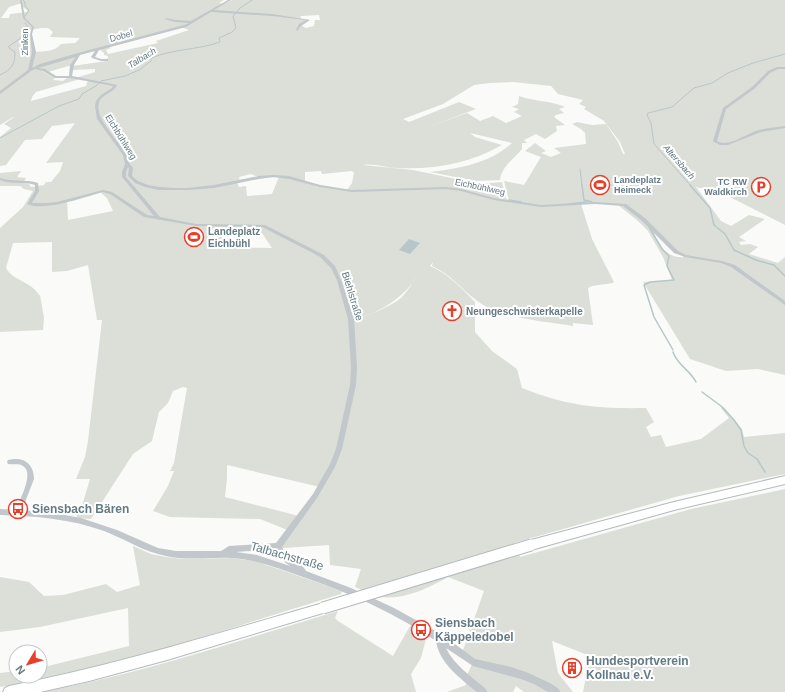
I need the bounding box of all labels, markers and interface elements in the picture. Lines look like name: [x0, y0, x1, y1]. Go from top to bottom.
street label: Zinken: [20, 28, 30, 56]
street label: Dobel: [108, 28, 134, 44]
water label: Talbach: [126, 45, 158, 71]
street label: Eichbühlweg: [103, 113, 139, 161]
water label: Altersbach: [661, 142, 697, 181]
sports icon: Landeplatz Heimeck: [589, 174, 611, 196]
place label: Landeplatz Heimeck: [614, 175, 662, 195]
parking icon: TC RW Waldkirch: [750, 176, 772, 198]
street label: Eichbühlweg: [454, 177, 506, 197]
place label: TC RW Waldkirch: [704, 177, 747, 197]
sports icon: Landeplatz Eichbühl: [183, 226, 205, 248]
place label: Landeplatz Eichbühl: [208, 226, 260, 249]
street label: Biehlstraße: [340, 270, 365, 322]
church icon: Neungeschwisterkapelle: [441, 300, 463, 322]
place label: Neungeschwisterkapelle: [466, 306, 583, 317]
bus stop icon: Siensbach Bären: [7, 498, 29, 520]
place label: Siensbach Bären: [32, 502, 129, 516]
street label: Talbachstraße: [249, 539, 325, 573]
place label: Siensbach Käppeledobel: [435, 616, 514, 644]
bus stop icon: Siensbach Käppeledobel: [410, 619, 432, 641]
north arrow: [8, 644, 48, 684]
place label: Hundesportverein Kollnau e.V.: [586, 654, 689, 682]
building icon: Hundesportverein Kollnau e.V.: [561, 657, 583, 679]
text: N: [13, 663, 27, 677]

